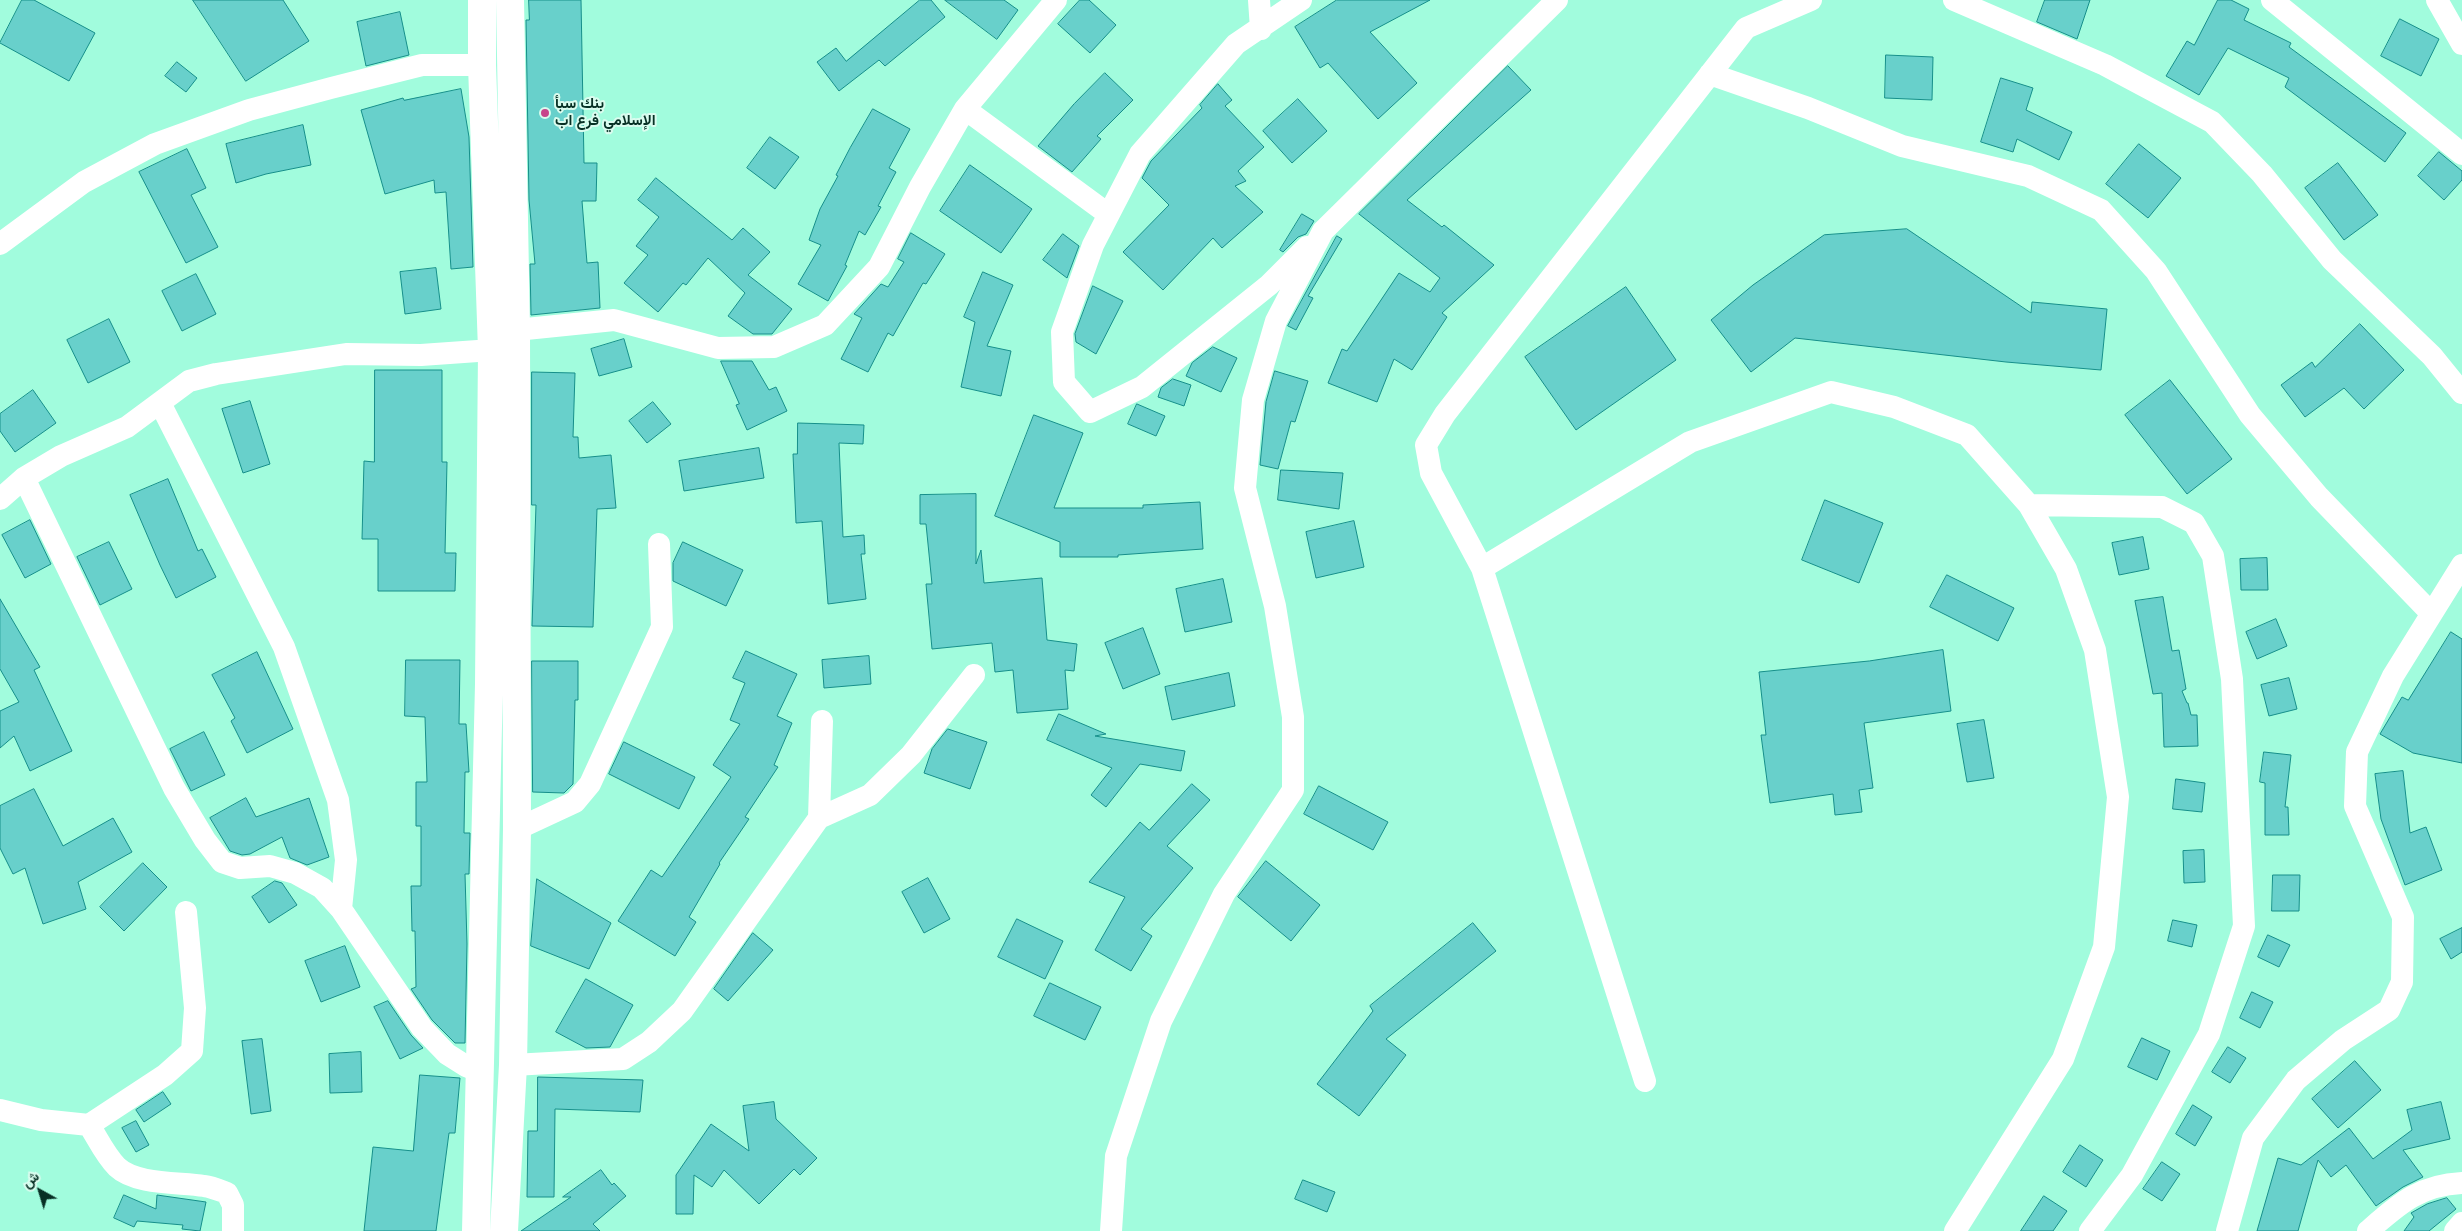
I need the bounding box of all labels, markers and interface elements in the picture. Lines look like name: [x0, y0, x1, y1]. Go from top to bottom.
place label: بنك سبأ الإسلامي فرع اب: [555, 95, 656, 130]
marker: بنك سبأ الإسلامي فرع اب: [539, 107, 551, 119]
north arrow: [15, 1166, 65, 1216]
text: ش: [18, 1167, 43, 1192]

